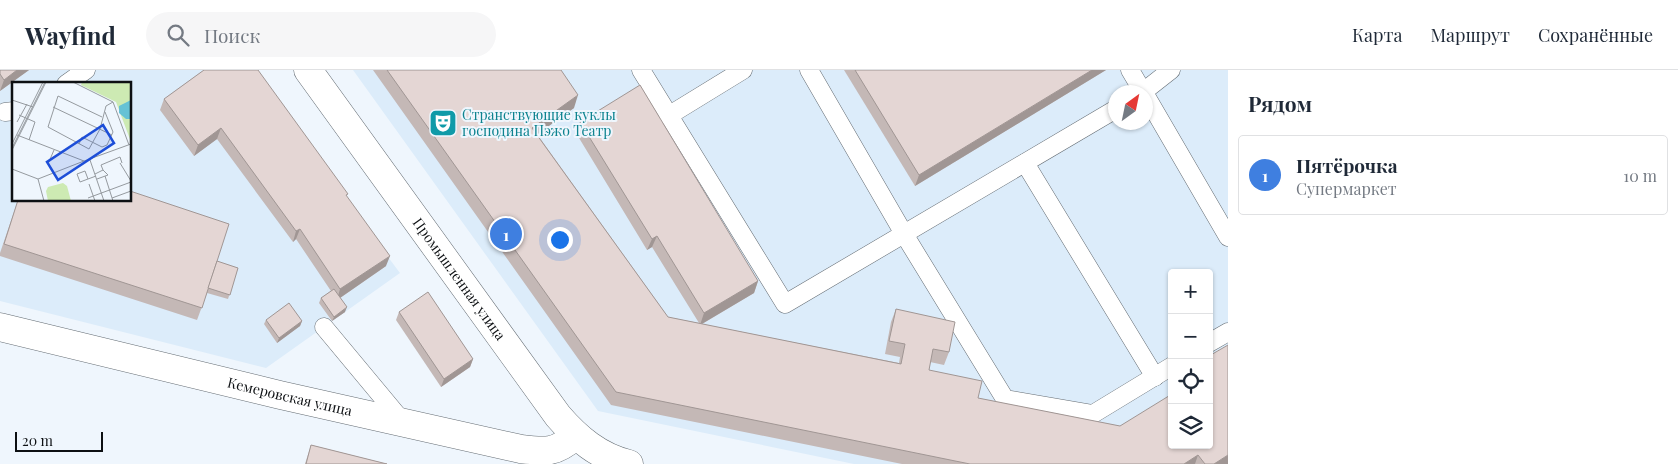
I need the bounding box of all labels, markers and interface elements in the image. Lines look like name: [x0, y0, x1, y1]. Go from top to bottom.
search box: [146, 12, 496, 57]
text: Wayfind: [25, 19, 116, 51]
icon: search: [164, 21, 192, 49]
text: Поиск: [204, 22, 260, 48]
text: Карта: [1352, 23, 1402, 47]
text: Маршрут: [1430, 23, 1510, 47]
text: Сохранённые: [1538, 23, 1653, 47]
inset map: [12, 82, 131, 201]
north arrow: [1108, 85, 1153, 130]
text: Рядом: [1248, 89, 1312, 117]
place label: Странствующие куклы господина Пэжо Театр: [462, 105, 616, 140]
theatre icon: Странствующие куклы господина Пэжо Театр: [428, 108, 458, 138]
text: Пятёрочка: [1296, 152, 1398, 178]
text: 1: [1262, 165, 1268, 186]
text: 10 m: [1623, 165, 1657, 186]
text: Супермаркет: [1296, 178, 1397, 199]
street label: Промышленная улица: [409, 214, 510, 344]
pin: 1: [490, 215, 522, 253]
your location: [547, 227, 573, 253]
map controls: [1168, 269, 1213, 449]
button: +: [1168, 269, 1213, 314]
button: −: [1168, 314, 1213, 359]
button: locate: [1168, 359, 1213, 404]
street label: Кемеровская улица: [225, 373, 354, 420]
button: layers: [1168, 404, 1213, 449]
scale bar: [15, 429, 102, 452]
text: 20 m: [22, 431, 53, 450]

